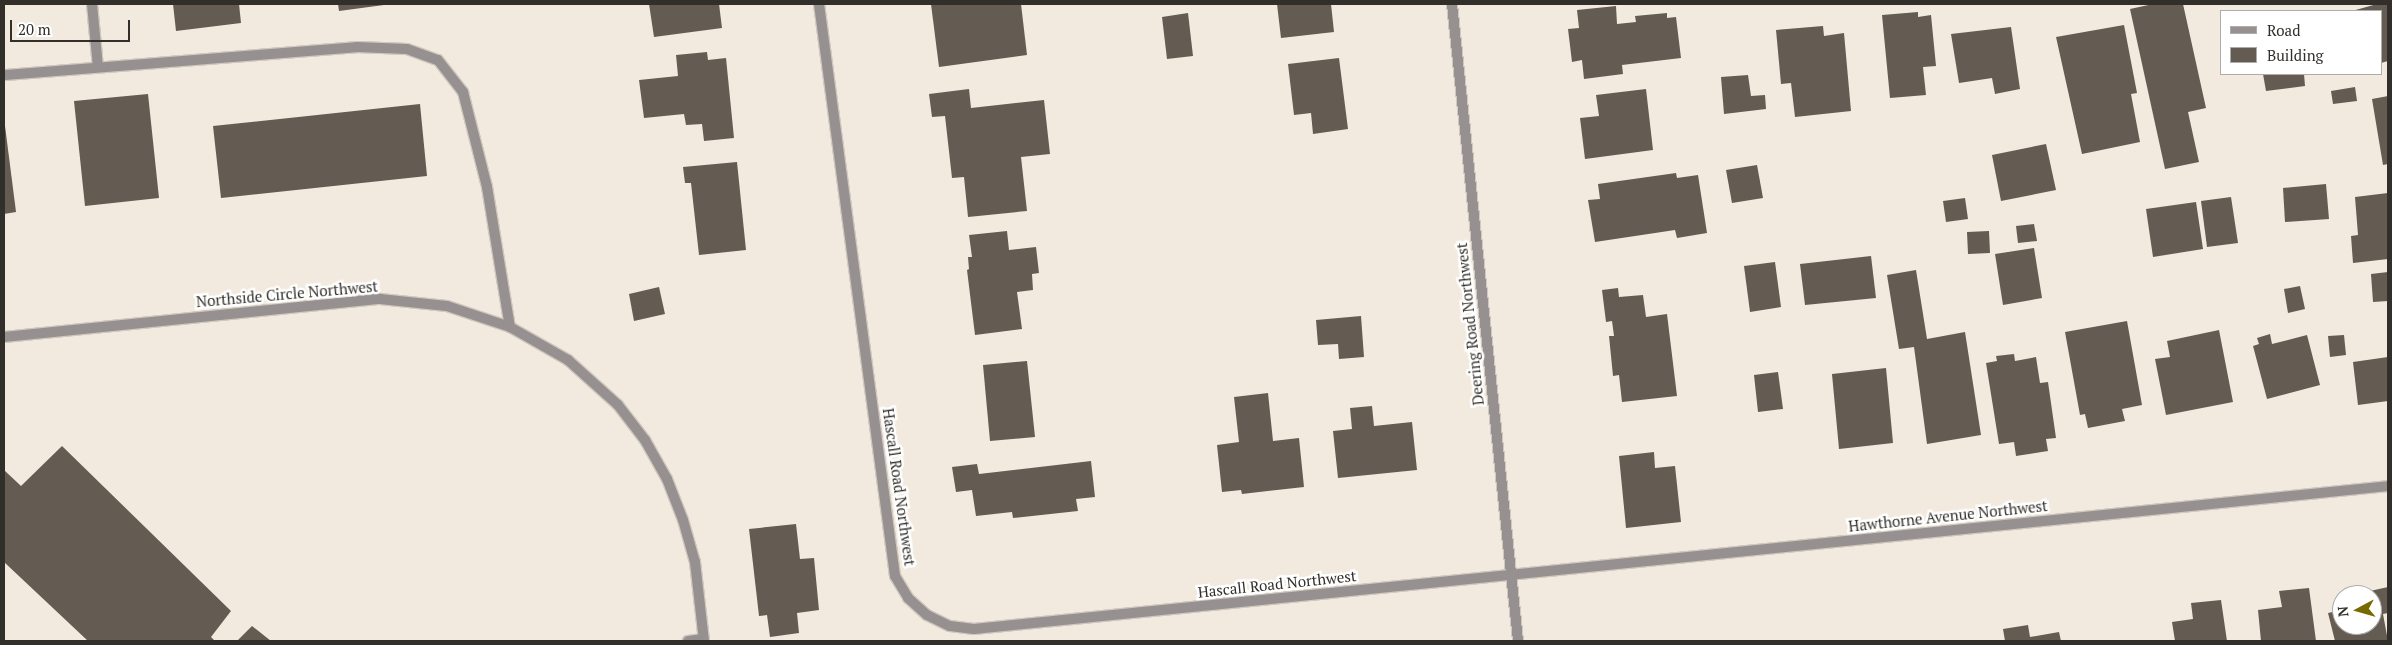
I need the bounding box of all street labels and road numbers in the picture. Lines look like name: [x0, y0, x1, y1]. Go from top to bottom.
street label: Deering Road Northwest: [1453, 242, 1487, 406]
street label: Northside Circle Northwest: [195, 277, 379, 311]
street label: Hascall Road Northwest: [879, 407, 919, 567]
street label: Hawthorne Avenue Northwest: [1847, 497, 2049, 535]
street label: Hascall Road Northwest: [1197, 567, 1357, 601]

